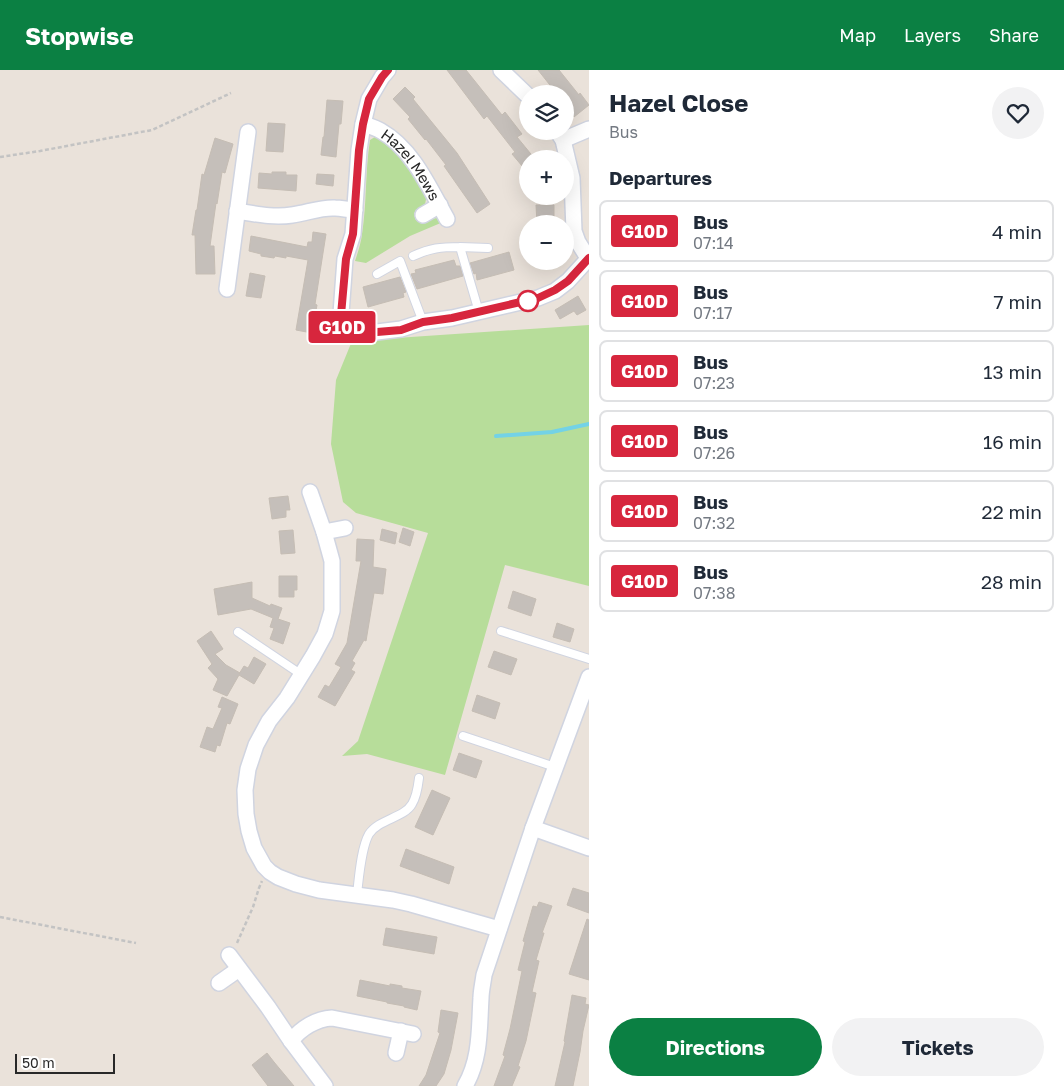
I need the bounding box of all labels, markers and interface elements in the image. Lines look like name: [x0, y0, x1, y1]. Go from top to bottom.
text: Stopwise: [25, 21, 134, 50]
text: Map: [839, 24, 876, 46]
text: Layers: [904, 24, 961, 46]
text: Share: [989, 24, 1039, 46]
map controls: [519, 85, 574, 270]
button: layers: [519, 85, 574, 140]
button: heart: [992, 87, 1044, 139]
text: Hazel Close: [609, 88, 748, 117]
text: Bus: [609, 122, 638, 142]
street label: Hazel Mews: [378, 125, 444, 204]
button: +: [519, 150, 574, 205]
text: Departures: [609, 166, 712, 189]
text: Bus: [693, 210, 728, 233]
button: −: [519, 215, 574, 270]
text: G10D: [621, 220, 668, 242]
text: 4 min: [992, 220, 1042, 243]
text: 07:14: [693, 233, 734, 253]
text: Bus: [693, 280, 728, 303]
unlabelled marker: [517, 290, 539, 312]
text: G10D: [621, 290, 668, 312]
text: 7 min: [994, 290, 1042, 313]
text: 07:17: [693, 303, 733, 323]
line badge: G10D: [307, 311, 377, 343]
text: G10D: [318, 316, 366, 338]
text: Bus: [693, 350, 728, 373]
text: G10D: [621, 360, 668, 382]
text: 13 min: [983, 360, 1042, 383]
text: 07:23: [693, 373, 735, 393]
text: Bus: [693, 420, 728, 443]
text: G10D: [621, 430, 668, 452]
text: 16 min: [983, 430, 1042, 453]
text: 07:26: [693, 443, 735, 463]
text: Bus: [693, 490, 728, 513]
text: G10D: [621, 500, 668, 522]
text: 22 min: [982, 500, 1042, 523]
text: 07:32: [693, 513, 735, 533]
text: Bus: [693, 560, 728, 583]
text: G10D: [621, 570, 668, 592]
text: 28 min: [981, 570, 1042, 593]
text: 07:38: [693, 583, 735, 603]
button: Directions: [609, 1018, 822, 1076]
button: Tickets: [832, 1018, 1044, 1076]
scale bar: [15, 1051, 115, 1074]
text: 50 m: [22, 1054, 55, 1071]

